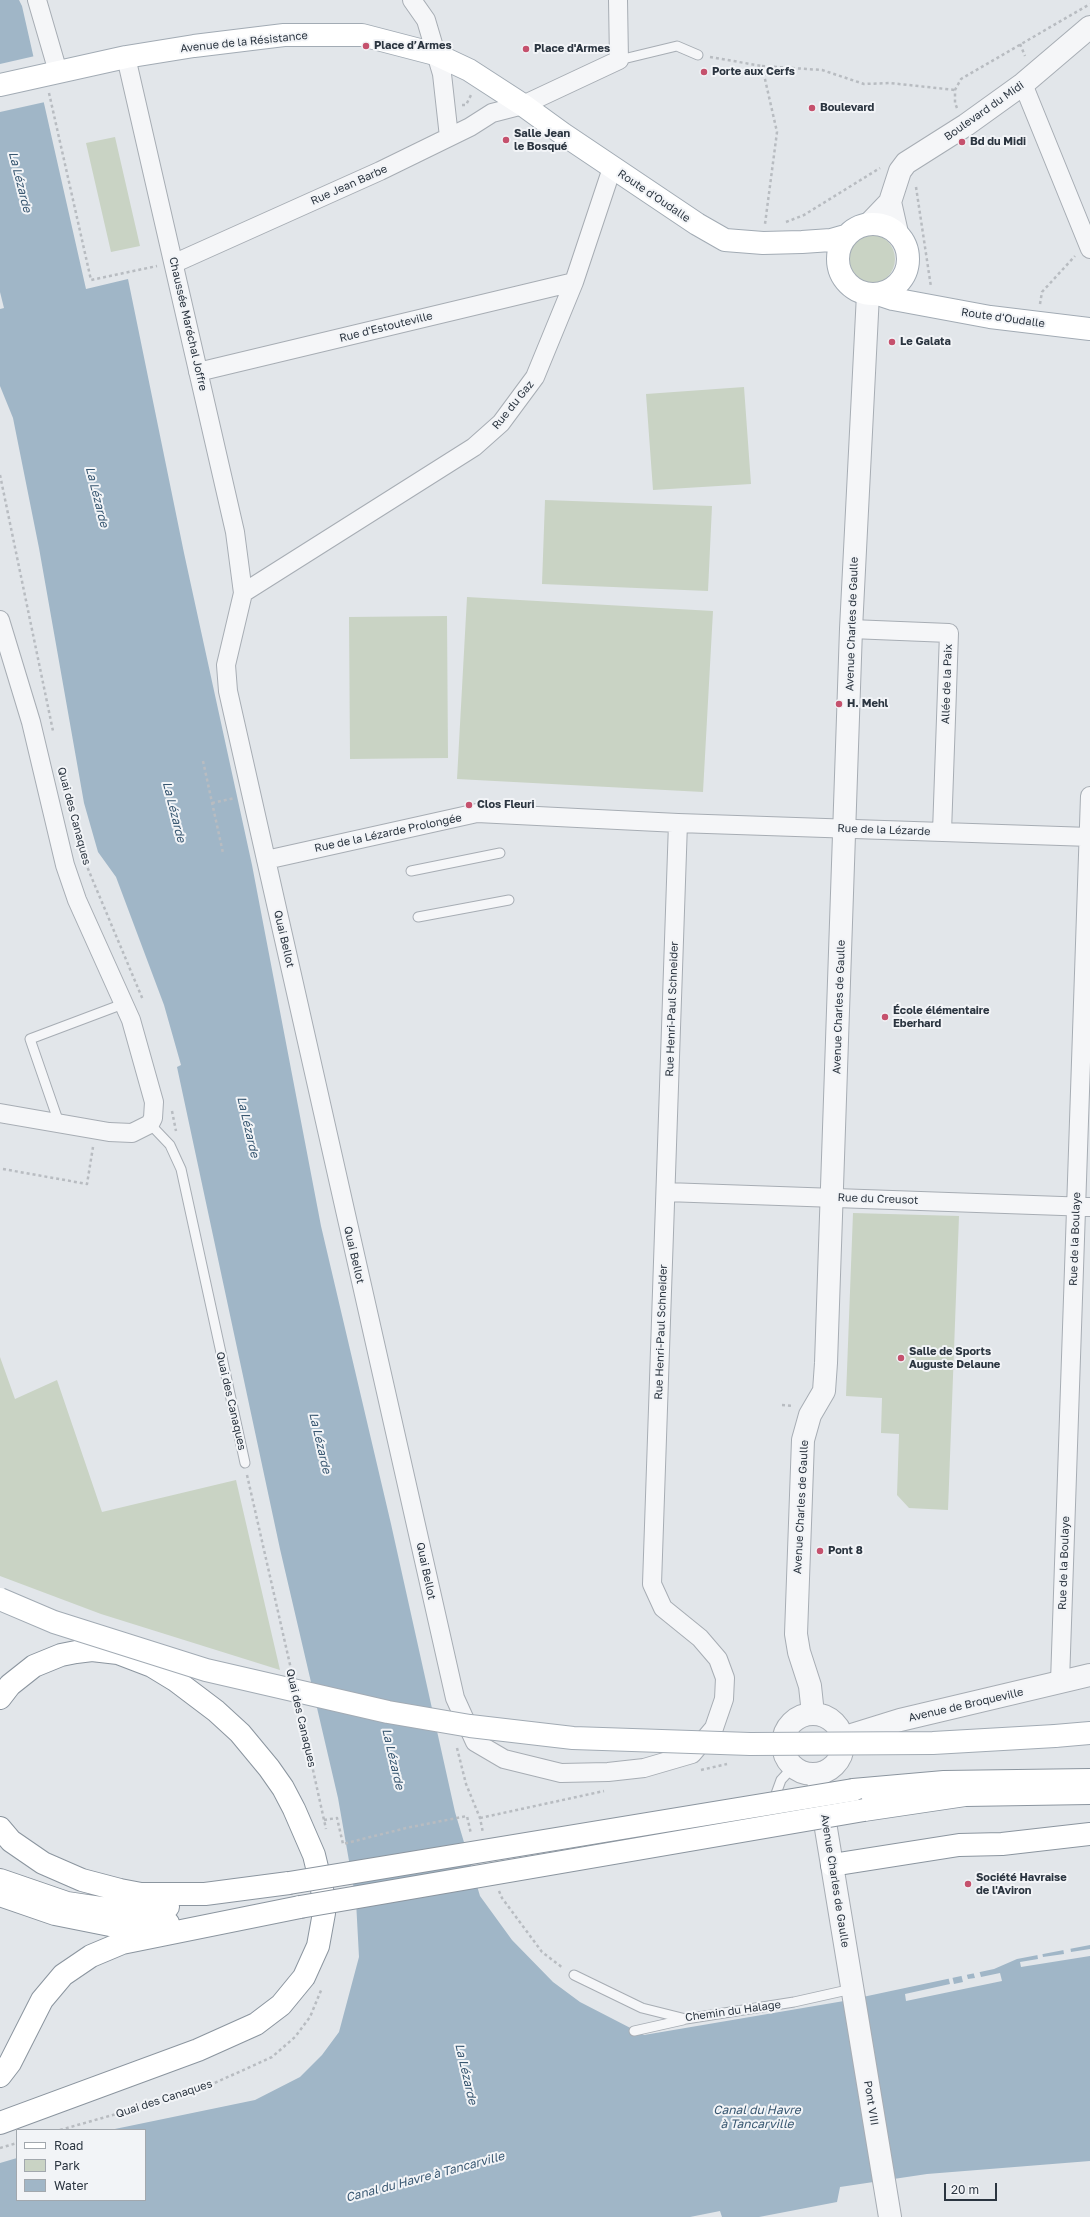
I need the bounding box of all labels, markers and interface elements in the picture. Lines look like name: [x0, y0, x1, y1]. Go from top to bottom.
street label: Avenue de la Résistance: [180, 29, 308, 55]
place label: Place d’Armes: [374, 39, 452, 53]
marker: Place d’Armes: [361, 41, 371, 51]
place label: Place d'Armes: [534, 42, 610, 56]
marker: Place d'Armes: [521, 44, 531, 54]
place label: Porte aux Cerfs: [712, 65, 795, 79]
marker: Porte aux Cerfs: [699, 67, 709, 77]
street label: Boulevard du Midi: [942, 79, 1026, 143]
place label: Boulevard: [820, 101, 874, 115]
marker: Boulevard: [807, 103, 817, 113]
place label: Salle Jean le Bosqué: [514, 127, 570, 153]
marker: Salle Jean le Bosqué: [501, 135, 511, 145]
place label: Bd du Midi: [970, 135, 1026, 149]
marker: Bd du Midi: [957, 137, 967, 147]
water label: La Lézarde: [5, 150, 35, 214]
street label: Rue Jean Barbe: [309, 162, 389, 208]
street label: Route d'Oudalle: [615, 167, 693, 225]
street label: Chaussée Maréchal Joffre: [166, 256, 210, 392]
street label: Route d'Oudalle: [960, 306, 1046, 330]
street label: Rue d'Estouteville: [338, 309, 434, 345]
place label: Le Galata: [900, 335, 951, 349]
marker: Le Galata: [887, 337, 897, 347]
street label: Rue du Gaz: [489, 378, 537, 432]
water label: La Lézarde: [82, 465, 112, 529]
street label: Avenue Charles de Gaulle: [843, 557, 861, 691]
street label: Allée de la Paix: [939, 644, 955, 724]
place label: H. Mehl: [847, 697, 888, 711]
marker: H. Mehl: [834, 699, 844, 709]
street label: Quai des Canaques: [55, 766, 93, 866]
water label: La Lézarde: [159, 780, 189, 844]
place label: Clos Fleuri: [477, 798, 534, 812]
marker: Clos Fleuri: [464, 800, 474, 810]
street label: Rue de la Lézarde Prolongée: [313, 811, 463, 855]
street label: Rue de la Lézarde: [837, 822, 931, 838]
street label: Quai Bellot: [271, 909, 297, 969]
street label: Avenue Charles de Gaulle: [830, 940, 848, 1074]
street label: Rue Henri-Paul Schneider: [663, 941, 681, 1077]
place label: École élémentaire Eberhard: [893, 1004, 989, 1030]
marker: École élémentaire Eberhard: [880, 1012, 890, 1022]
water label: La Lézarde: [234, 1095, 262, 1159]
street label: Rue du Creusot: [837, 1191, 919, 1207]
street label: Rue de la Boulaye: [1067, 1192, 1083, 1286]
street label: Quai Bellot: [341, 1225, 367, 1285]
street label: Rue Henri-Paul Schneider: [652, 1264, 670, 1400]
place label: Salle de Sports Auguste Delaune: [909, 1345, 1000, 1371]
street label: Quai des Canaques: [213, 1350, 249, 1452]
marker: Salle de Sports Auguste Delaune: [896, 1353, 906, 1363]
water label: La Lézarde: [306, 1411, 334, 1475]
street label: Avenue Charles de Gaulle: [791, 1439, 811, 1575]
street label: Rue de la Boulaye: [1056, 1516, 1072, 1610]
street label: Quai Bellot: [413, 1541, 439, 1601]
place label: Pont 8: [828, 1544, 863, 1558]
marker: Pont 8: [815, 1546, 825, 1556]
street label: Quai des Canaques: [283, 1667, 319, 1769]
street label: Avenue de Broqueville: [907, 1685, 1025, 1725]
water label: La Lézarde: [379, 1727, 407, 1791]
street label: Avenue Charles de Gaulle: [818, 1814, 852, 1948]
place label: Société Havraise de l'Aviron: [976, 1871, 1067, 1897]
marker: Société Havraise de l'Aviron: [963, 1879, 973, 1889]
street label: Chemin du Halage: [684, 1998, 782, 2024]
water label: La Lézarde: [452, 2042, 480, 2106]
street label: Quai des Canaques: [114, 2077, 214, 2121]
street label: Pont VIII: [861, 2080, 881, 2126]
water label: Canal du Havre à Tancarville: [713, 2103, 801, 2131]
legend: [16, 2129, 146, 2201]
text: Road: [54, 2138, 83, 2153]
water label: Canal du Havre à Tancarville: [344, 2149, 506, 2205]
text: Park: [54, 2158, 80, 2173]
scale bar: [946, 2175, 999, 2201]
text: Water: [54, 2178, 88, 2193]
text: 20 m: [951, 2182, 979, 2197]

